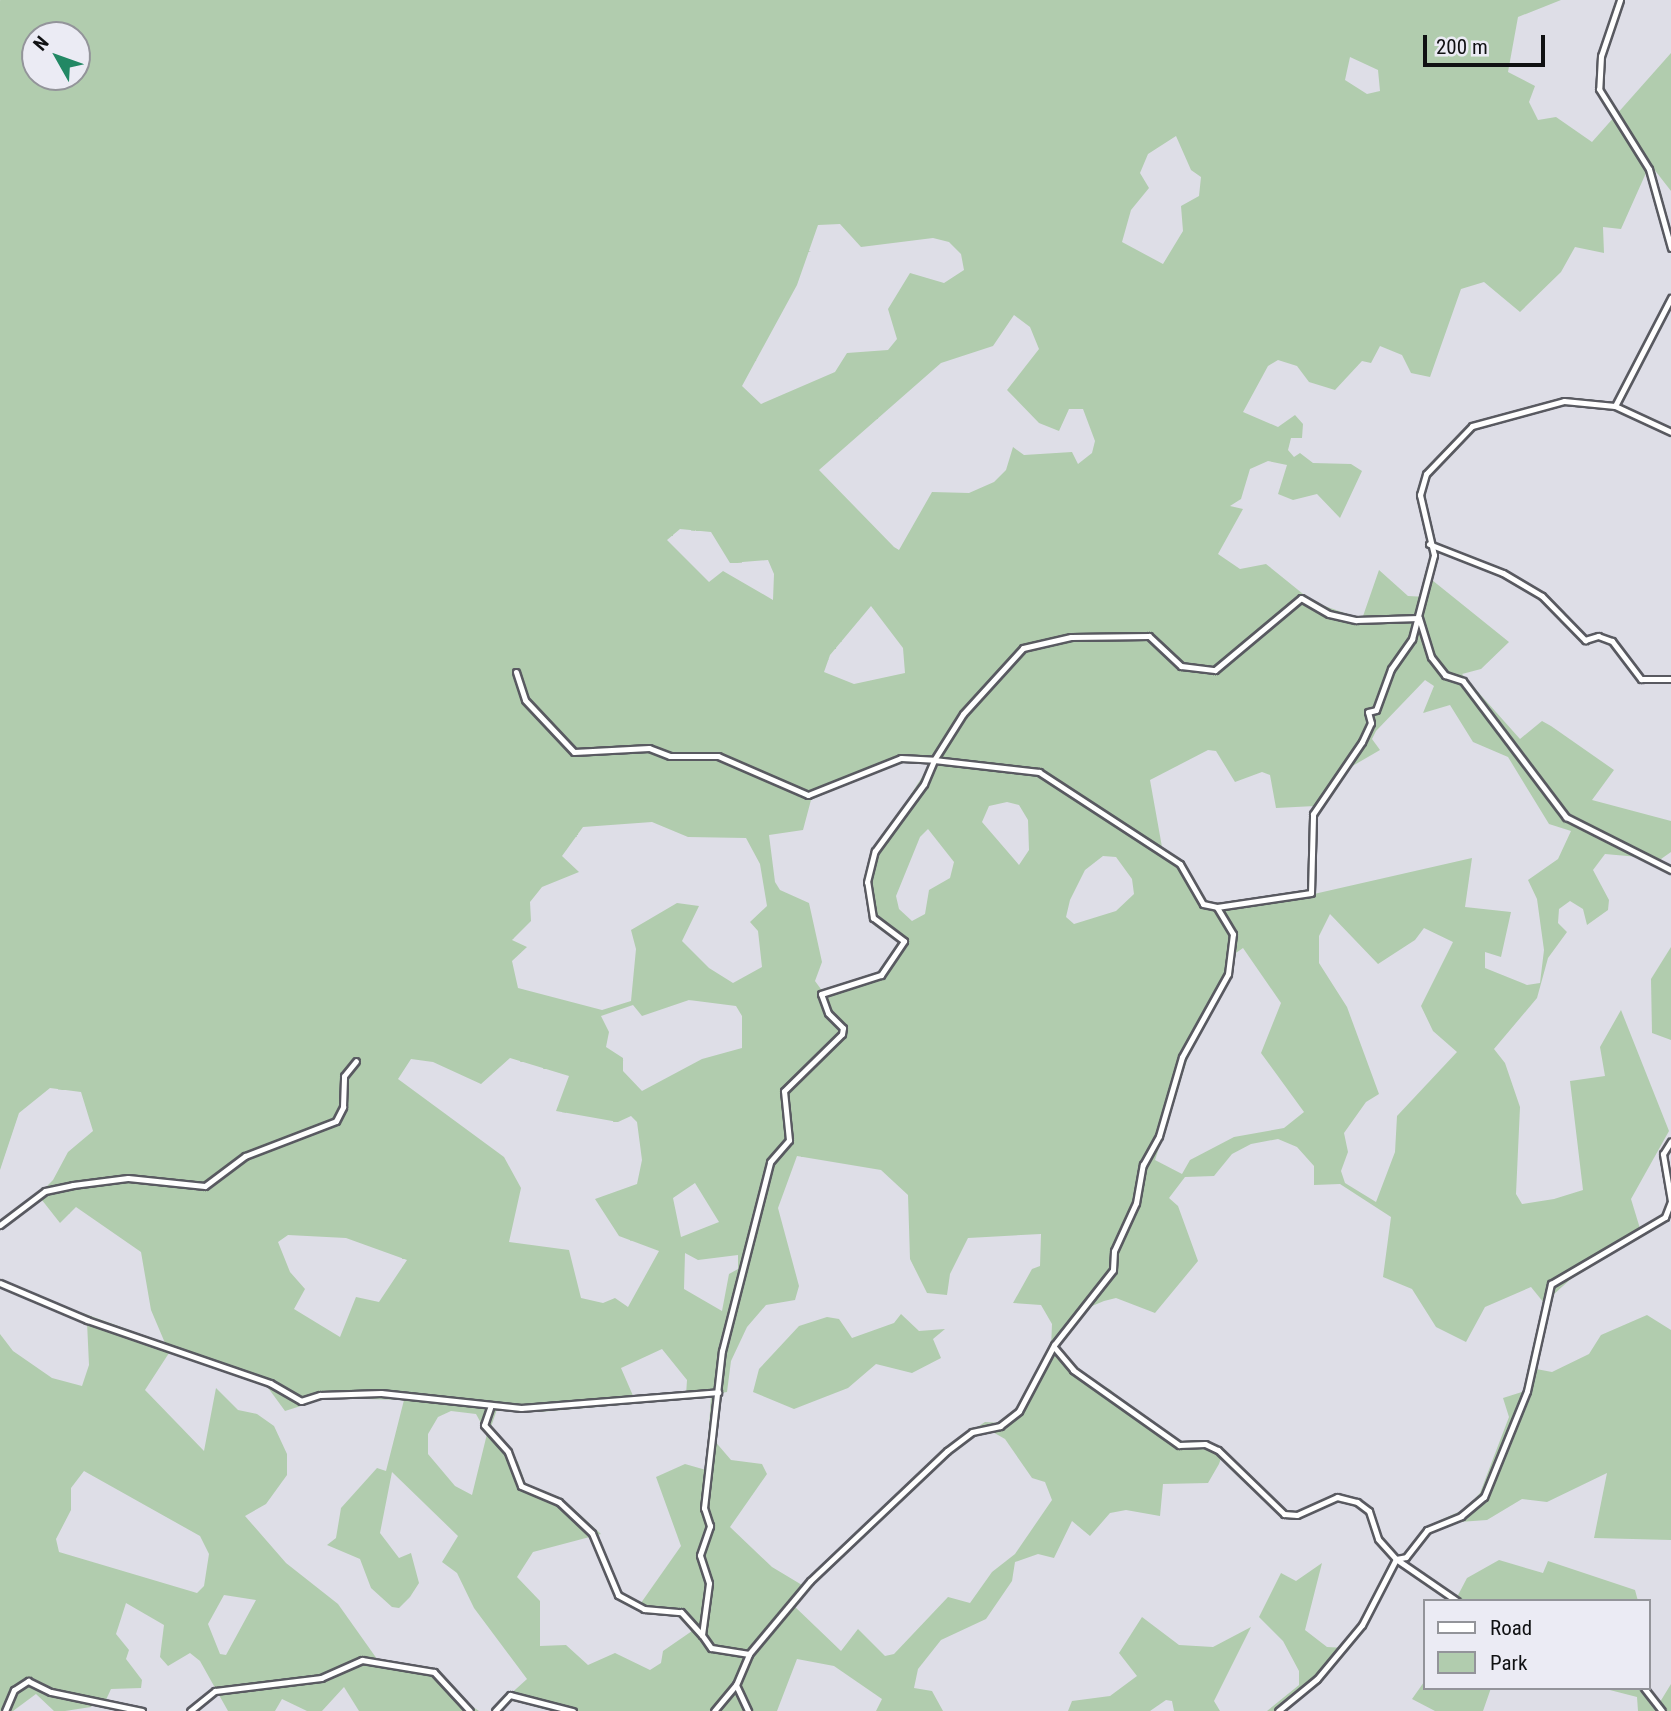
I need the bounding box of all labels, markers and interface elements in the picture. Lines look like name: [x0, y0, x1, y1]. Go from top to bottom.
north arrow: [21, 21, 91, 91]
scale bar: [1426, 21, 1548, 65]
text: N: [29, 32, 54, 55]
text: 200 m: [1436, 35, 1488, 59]
legend: [1422, 1599, 1650, 1690]
text: Road: [1490, 1616, 1532, 1640]
text: Park: [1490, 1651, 1527, 1675]

